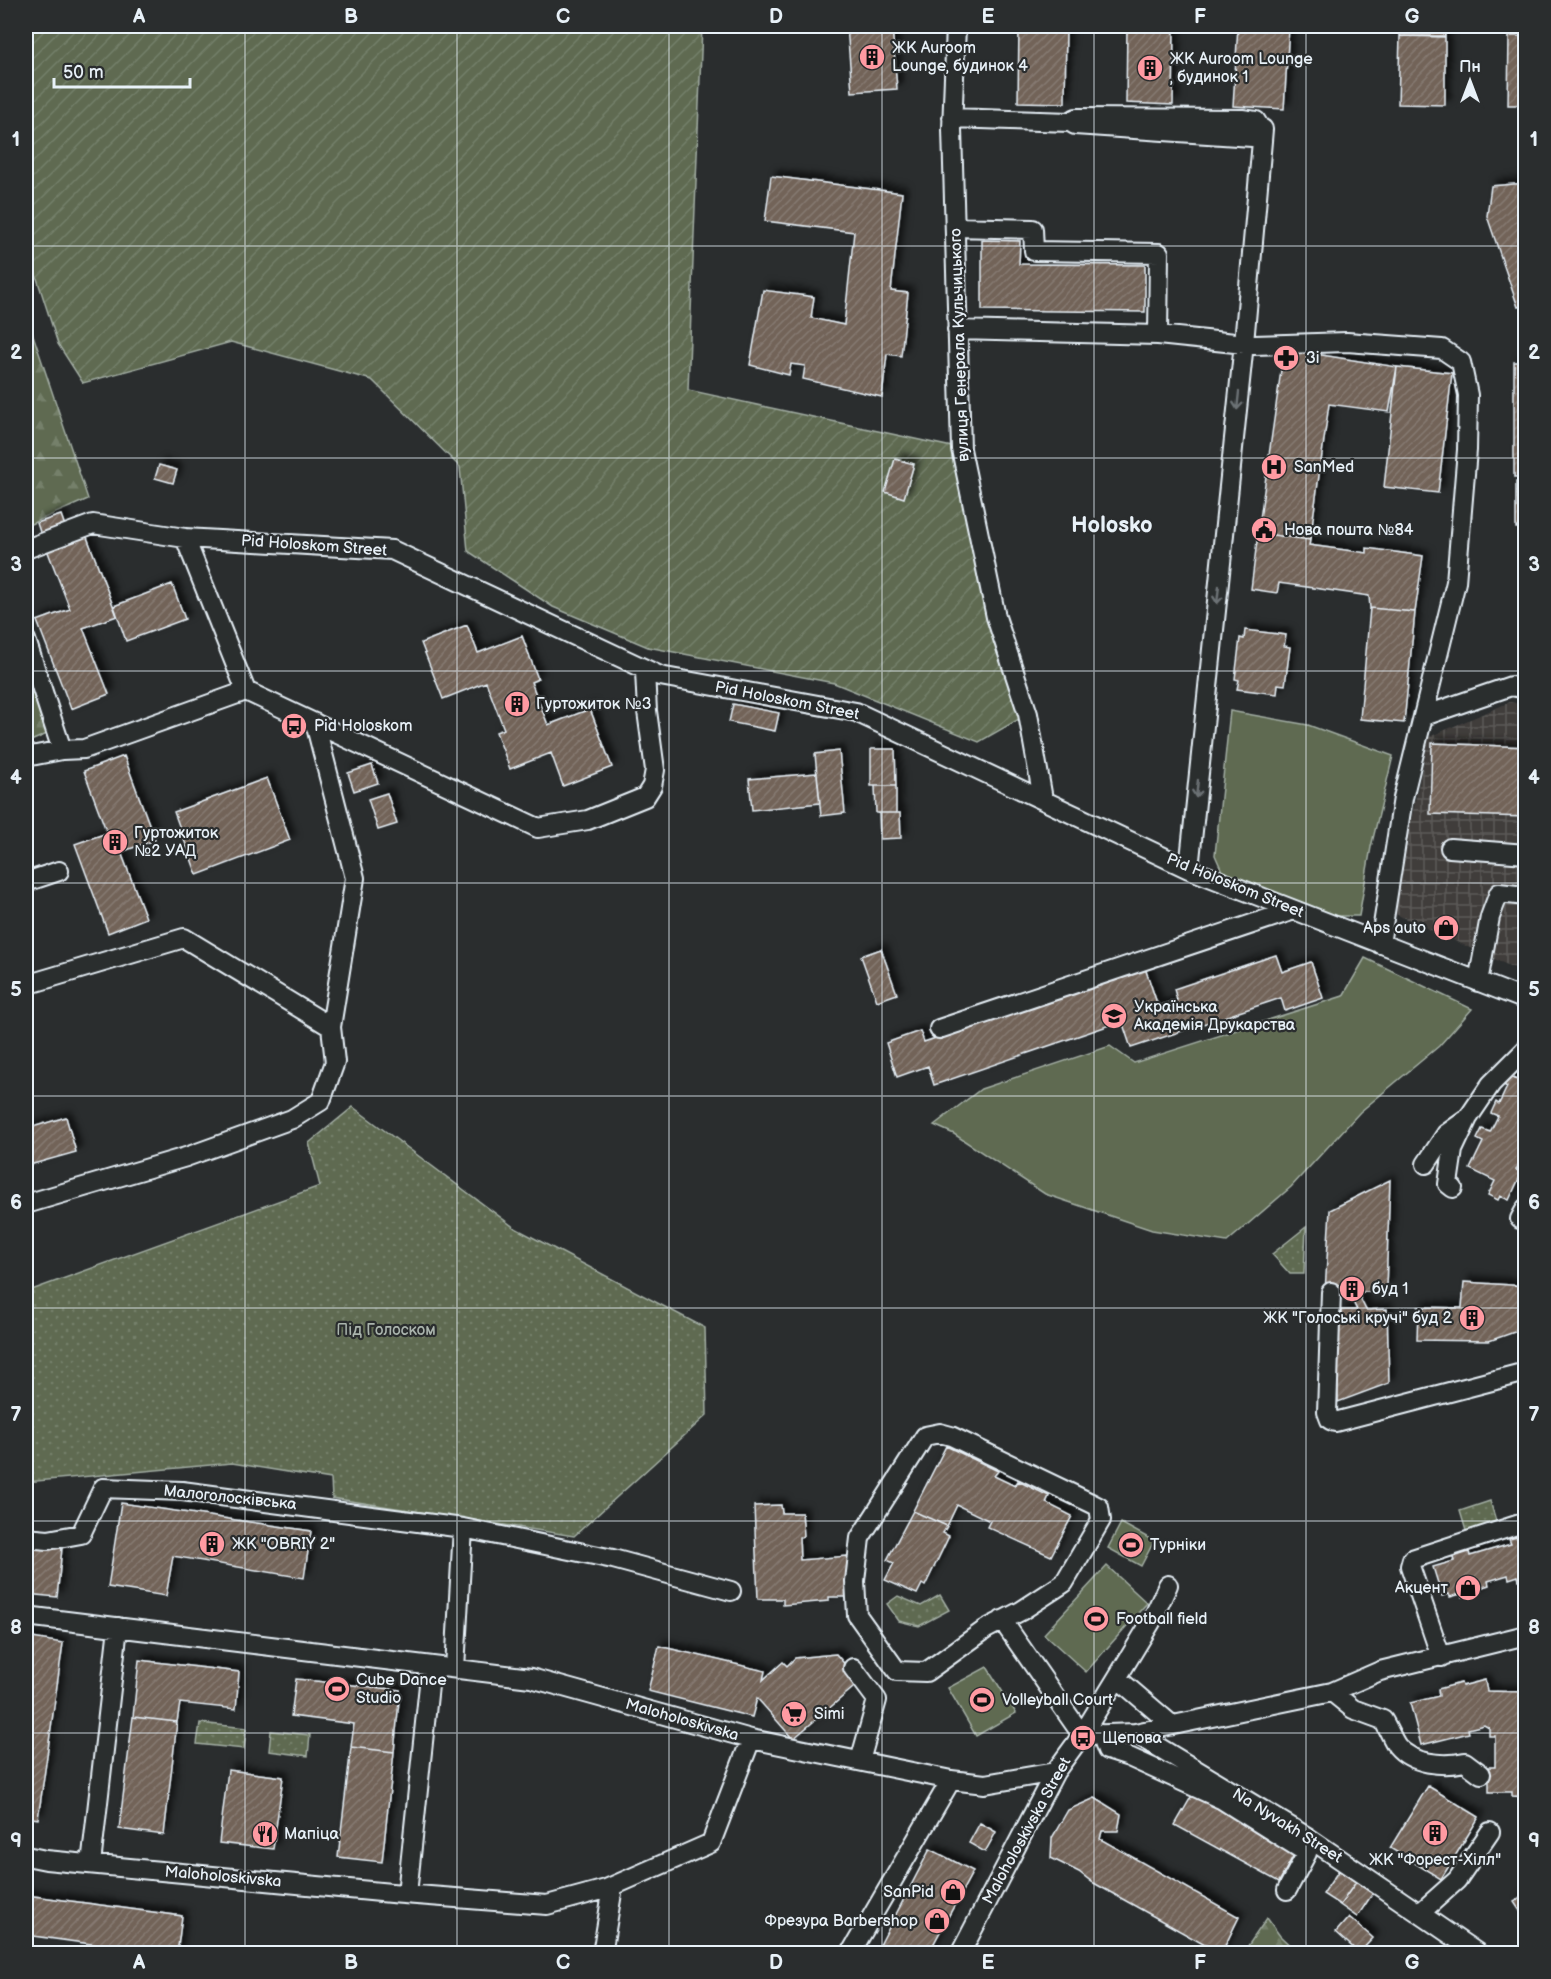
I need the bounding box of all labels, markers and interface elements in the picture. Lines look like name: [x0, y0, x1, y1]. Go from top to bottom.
text: A: [132, 5, 146, 29]
text: B: [344, 5, 358, 29]
text: C: [556, 5, 570, 29]
text: D: [769, 5, 783, 29]
text: E: [982, 5, 995, 29]
text: F: [1194, 5, 1206, 29]
text: G: [1405, 5, 1420, 29]
place label: ЖК Auroom Lounge, будинок 4: [892, 39, 1028, 76]
building icon: ЖК Auroom Lounge, будинок 4: [857, 42, 887, 72]
place label: ЖК Auroom Lounge , будинок 1: [1170, 50, 1313, 87]
scale bar: [54, 51, 190, 89]
north arrow: [1440, 51, 1500, 111]
building icon: ЖК Auroom Lounge , будинок 1: [1135, 53, 1165, 83]
text: Пн: [1459, 58, 1481, 77]
text: 50 m: [63, 62, 104, 83]
text: 1: [12, 128, 20, 152]
text: 1: [1530, 128, 1538, 152]
street label: вулиця Генерала Кульчицького: [946, 228, 974, 462]
text: 2: [10, 341, 22, 365]
text: 2: [1528, 341, 1540, 365]
pharmacy icon: 3i: [1271, 343, 1301, 373]
place label: 3i: [1306, 349, 1320, 368]
one-way arrow: [1232, 391, 1243, 410]
hospital icon: SanMed: [1259, 452, 1289, 482]
place label: SanMed: [1294, 458, 1354, 477]
district label: Holosko: [1071, 512, 1153, 539]
public building icon: Нова пошта №84: [1249, 515, 1279, 545]
place label: Нова пошта №84: [1284, 521, 1414, 540]
street label: Pid Holoskom Street: [240, 531, 388, 561]
text: 3: [10, 553, 22, 577]
text: 3: [1528, 553, 1540, 577]
one-way arrow: [1212, 584, 1223, 604]
street label: Pid Holoskom Street: [713, 678, 861, 724]
building icon: Гуртожиток №3: [502, 689, 532, 719]
place label: Гуртожиток №3: [536, 695, 652, 714]
bus stop icon: Pid Holoskom: [279, 711, 309, 741]
place label: Pid Holoskom: [314, 717, 412, 736]
text: 4: [10, 766, 22, 790]
text: 4: [1528, 766, 1540, 790]
one-way arrow: [1191, 778, 1202, 798]
place label: Гуртожиток №2 УАД: [134, 824, 219, 861]
building icon: Гуртожиток №2 УАД: [100, 827, 130, 857]
street label: Pid Holoskom Street: [1164, 850, 1306, 922]
shop icon: Aps auto: [1431, 913, 1461, 943]
place label: Aps auto: [1363, 919, 1426, 938]
text: 5: [10, 978, 22, 1002]
text: 5: [1528, 978, 1540, 1002]
place label: Українська Академія Друкарства: [1133, 998, 1296, 1035]
school or university icon: Українська Академія Друкарства: [1099, 1001, 1129, 1031]
text: 6: [10, 1191, 22, 1215]
text: 6: [1528, 1191, 1540, 1215]
building icon: буд 1: [1337, 1274, 1367, 1304]
place label: буд 1: [1372, 1280, 1408, 1299]
building icon: ЖК "Голоські кручі" буд 2: [1457, 1303, 1487, 1333]
place label: ЖК "Голоські кручі" буд 2: [1263, 1309, 1453, 1328]
park label: Під Голоском: [336, 1321, 436, 1340]
text: 7: [10, 1403, 22, 1427]
text: 7: [1528, 1403, 1540, 1427]
street label: Малоголосківська: [162, 1482, 298, 1515]
building icon: ЖК "OBRIY 2": [197, 1529, 227, 1559]
sports icon: Турніки: [1116, 1530, 1146, 1560]
place label: ЖК "OBRIY 2": [232, 1535, 335, 1554]
place label: Турніки: [1150, 1536, 1206, 1555]
shop icon: Акцент: [1453, 1573, 1483, 1603]
place label: Акцент: [1394, 1579, 1449, 1598]
sports icon: Football field: [1081, 1604, 1111, 1634]
place label: Football field: [1116, 1610, 1207, 1629]
text: 8: [10, 1616, 22, 1640]
text: 8: [1528, 1616, 1540, 1640]
place label: Cube Dance Studio: [356, 1671, 447, 1708]
sports icon: Cube Dance Studio: [322, 1674, 352, 1704]
sports icon: Volleyball Court: [967, 1685, 997, 1715]
place label: Volleyball Court: [1002, 1691, 1113, 1710]
street label: Maloholoskivska: [623, 1695, 741, 1745]
supermarket icon: Simi: [779, 1699, 809, 1729]
place label: Simi: [814, 1705, 844, 1724]
bus stop icon: Щепова: [1068, 1723, 1098, 1753]
place label: Щепова: [1102, 1729, 1163, 1748]
street label: Maloholoskivska Street: [979, 1754, 1075, 1908]
street label: Na Nyvakh Street: [1229, 1785, 1346, 1867]
building icon: ЖК "Форест-Хілл": [1420, 1818, 1450, 1848]
restaurant icon: Мапіца: [250, 1819, 280, 1849]
place label: Мапіца: [284, 1825, 339, 1844]
text: 9: [10, 1829, 22, 1853]
text: 9: [1528, 1829, 1540, 1853]
place label: ЖК "Форест-Хілл": [1369, 1851, 1501, 1870]
street label: Maloholoskivska: [164, 1862, 282, 1892]
shop icon: SanPid: [938, 1877, 968, 1907]
place label: SanPid: [883, 1883, 934, 1902]
shop icon: Фрезура Barbershop: [922, 1906, 952, 1936]
place label: Фрезура Barbershop: [765, 1912, 918, 1931]
text: A: [132, 1951, 146, 1975]
text: B: [344, 1951, 358, 1975]
text: C: [556, 1951, 570, 1975]
text: D: [769, 1951, 783, 1975]
text: E: [982, 1951, 995, 1975]
text: F: [1194, 1951, 1206, 1975]
text: G: [1405, 1951, 1420, 1975]

